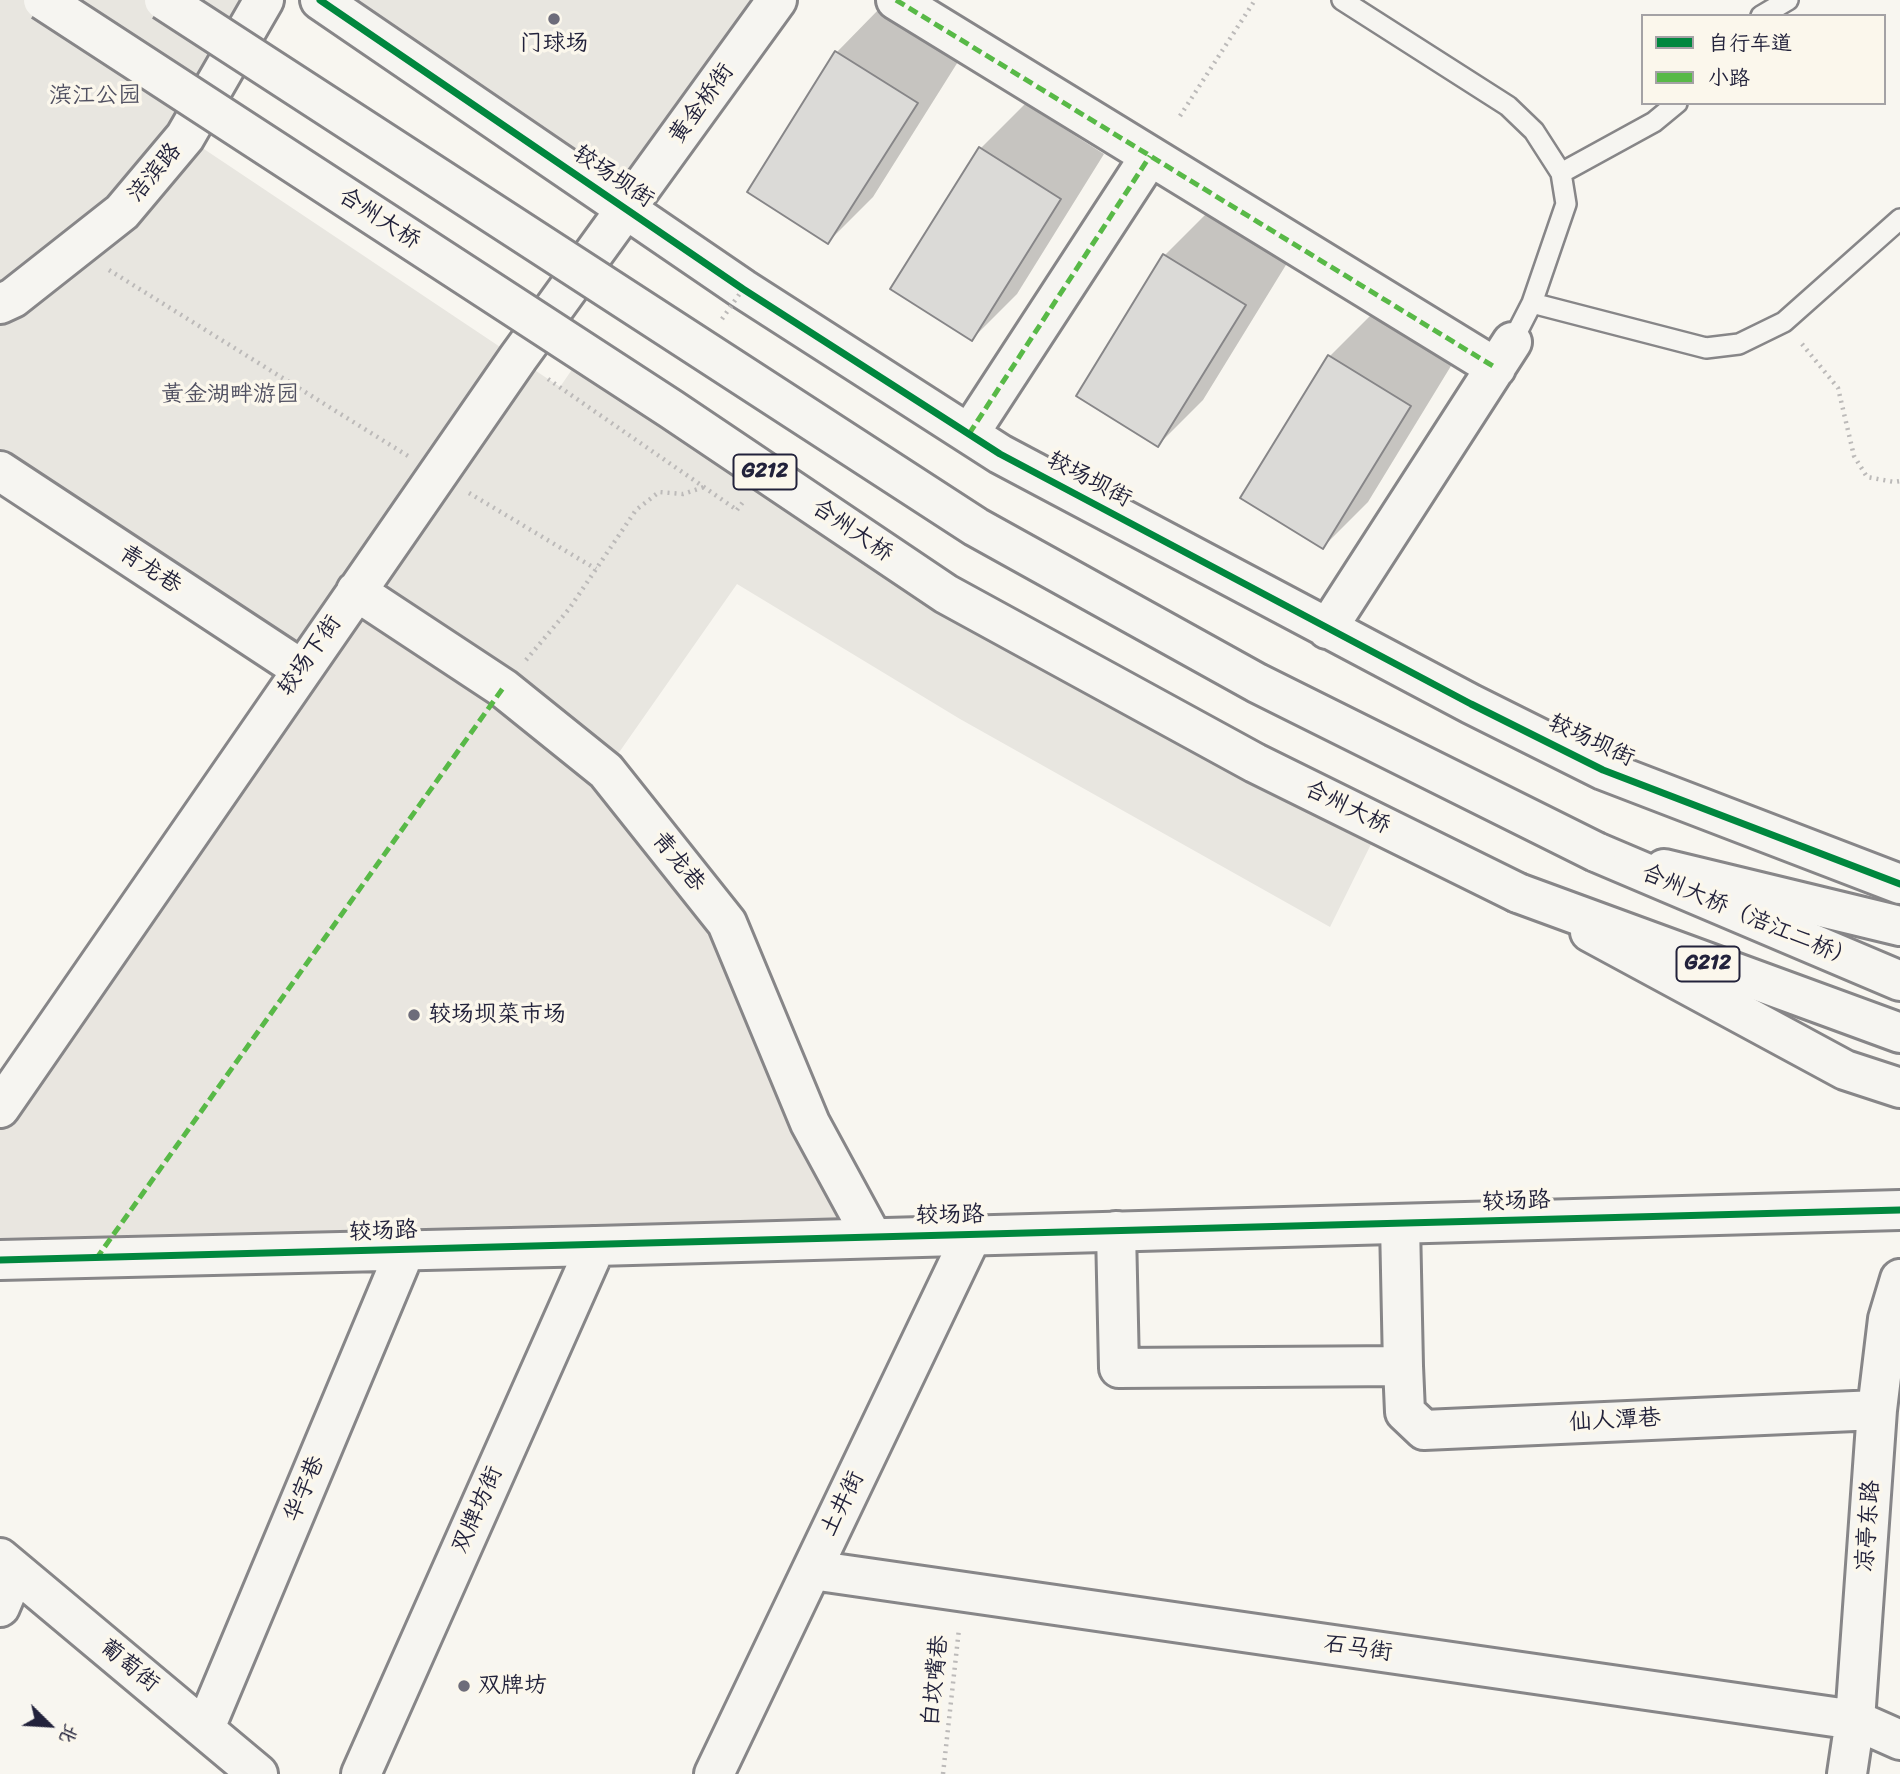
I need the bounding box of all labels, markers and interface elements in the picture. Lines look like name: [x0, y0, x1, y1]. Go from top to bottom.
marker: 门球场: [546, 11, 562, 27]
legend: [1641, 14, 1886, 105]
text: 自行车道: [1708, 24, 1792, 62]
place label: 门球场: [520, 30, 588, 58]
street label: 黄金桥街: [664, 59, 740, 149]
text: 小路: [1708, 59, 1750, 97]
park label: 滨江公园: [49, 82, 141, 110]
street label: 涪滨路: [122, 138, 188, 208]
street label: 较场坝街: [567, 140, 659, 214]
street label: 合州大桥: [333, 182, 425, 256]
park label: 黄金湖畔游园: [161, 381, 299, 409]
street label: 较场坝街: [1042, 446, 1136, 514]
road number: G212: [734, 454, 796, 490]
street label: 合州大桥: [806, 494, 898, 568]
street label: 青龙巷: [114, 540, 186, 600]
street label: 较场下街: [272, 610, 348, 702]
street label: 较场坝街: [1543, 709, 1639, 773]
street label: 合州大桥: [1300, 775, 1394, 841]
street label: 青龙巷: [646, 827, 710, 897]
street label: 合州大桥（涪江二桥）: [1637, 859, 1859, 975]
road number: G212: [1676, 946, 1740, 982]
place label: 较场坝菜市场: [428, 1001, 566, 1029]
marker: 较场坝菜市场: [406, 1007, 422, 1023]
street label: 较场路: [1481, 1187, 1551, 1217]
street label: 较场路: [915, 1202, 985, 1230]
street label: 较场路: [348, 1217, 418, 1247]
street label: 仙人潭巷: [1568, 1405, 1662, 1437]
street label: 华宇巷: [279, 1452, 331, 1526]
street label: 双牌坊街: [447, 1462, 509, 1558]
street label: 土井街: [815, 1467, 871, 1541]
street label: 凉亭东路: [1852, 1479, 1886, 1573]
street label: 石马街: [1322, 1631, 1394, 1667]
street label: 葡萄街: [94, 1634, 164, 1698]
street label: 白坟嘴巷: [917, 1634, 955, 1728]
place label: 双牌坊: [478, 1672, 547, 1700]
marker: 双牌坊: [456, 1678, 472, 1694]
north arrow: [14, 1690, 84, 1760]
text: 北: [50, 1718, 88, 1749]

